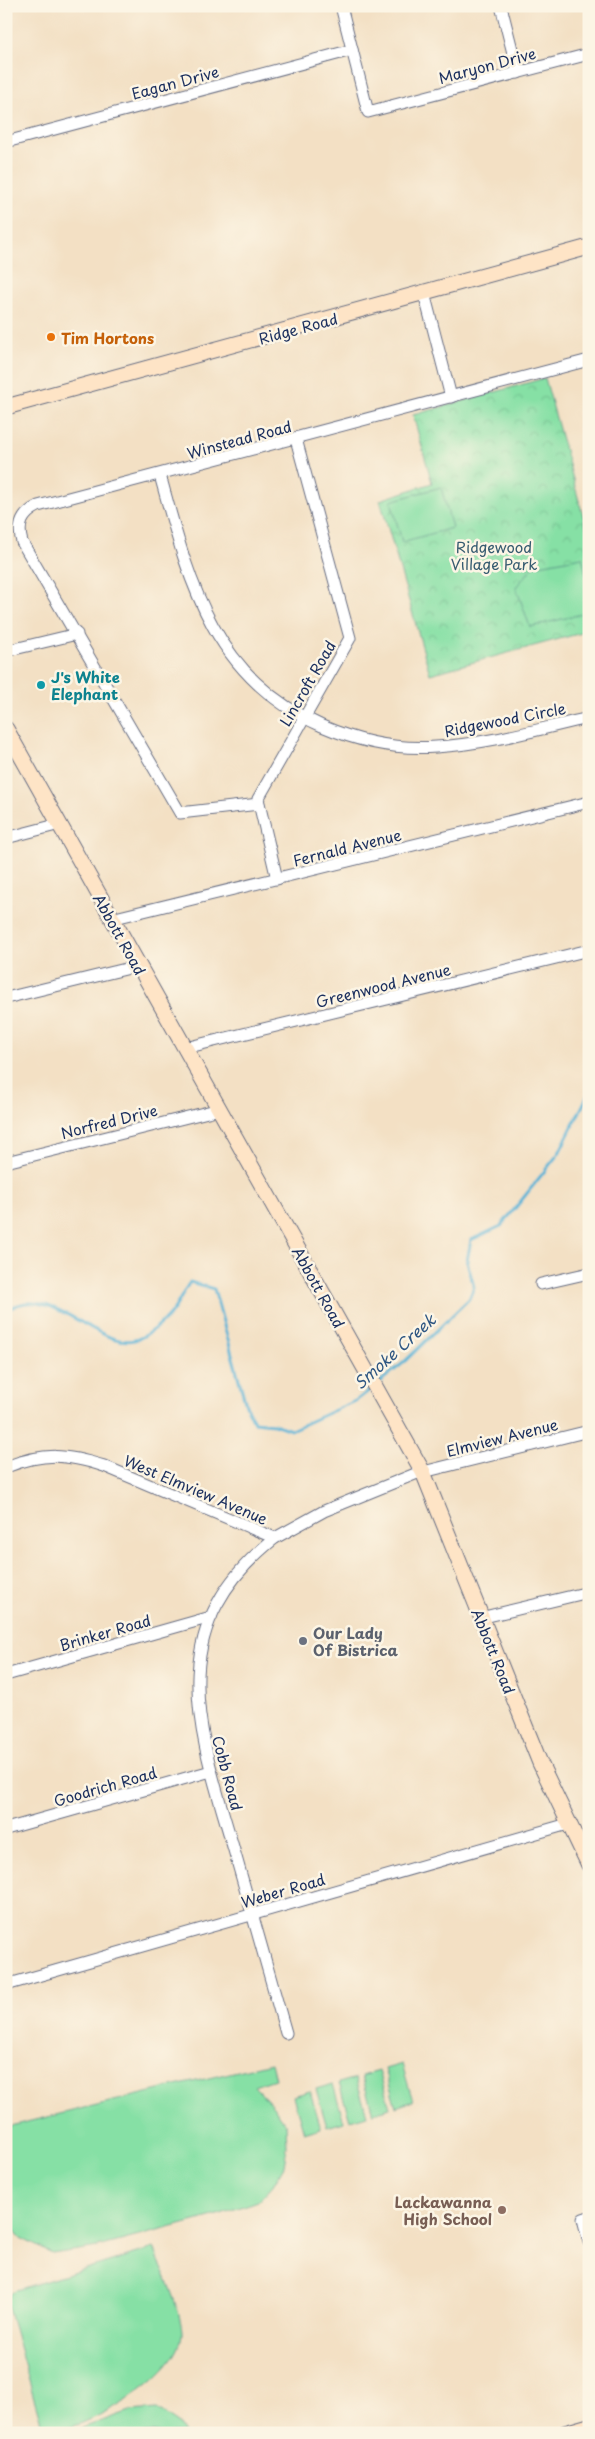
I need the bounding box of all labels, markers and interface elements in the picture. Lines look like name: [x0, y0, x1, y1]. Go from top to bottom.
street label: Maryon Drive: [436, 41, 538, 89]
street label: Eagan Drive: [129, 59, 221, 105]
street label: Ridge Road: [256, 306, 340, 350]
place label: Tim Hortons: [61, 326, 154, 349]
marker: Tim Hortons: [45, 331, 57, 343]
street label: Winstead Road: [184, 414, 294, 464]
park label: Ridgewood Village Park: [451, 535, 537, 575]
street label: Lincroft Road: [273, 636, 341, 730]
place label: J's White Elephant: [51, 665, 120, 705]
marker: J's White Elephant: [35, 679, 47, 691]
street label: Ridgewood Circle: [442, 696, 568, 742]
street label: Fernald Avenue: [290, 822, 404, 872]
street label: Abbott Road: [88, 889, 152, 979]
street label: Greenwood Avenue: [313, 957, 453, 1013]
street label: Norfred Drive: [58, 1098, 160, 1144]
street label: Abbott Road: [287, 1242, 351, 1332]
water label: Smoke Creek: [348, 1307, 441, 1394]
street label: Elmview Avenue: [444, 1412, 560, 1462]
street label: West Elmview Avenue: [121, 1448, 271, 1530]
street label: Abbott Road: [466, 1605, 522, 1697]
street label: Brinker Road: [57, 1608, 153, 1656]
place label: Our Lady Of Bistrica: [313, 1621, 398, 1661]
marker: Our Lady Of Bistrica: [297, 1635, 309, 1647]
street label: Cobb Road: [207, 1733, 249, 1813]
street label: Goodrich Road: [51, 1760, 159, 1812]
street label: Weber Road: [238, 1867, 328, 1913]
place label: Lackawanna High School: [394, 2190, 492, 2230]
marker: Lackawanna High School: [496, 2204, 508, 2216]

